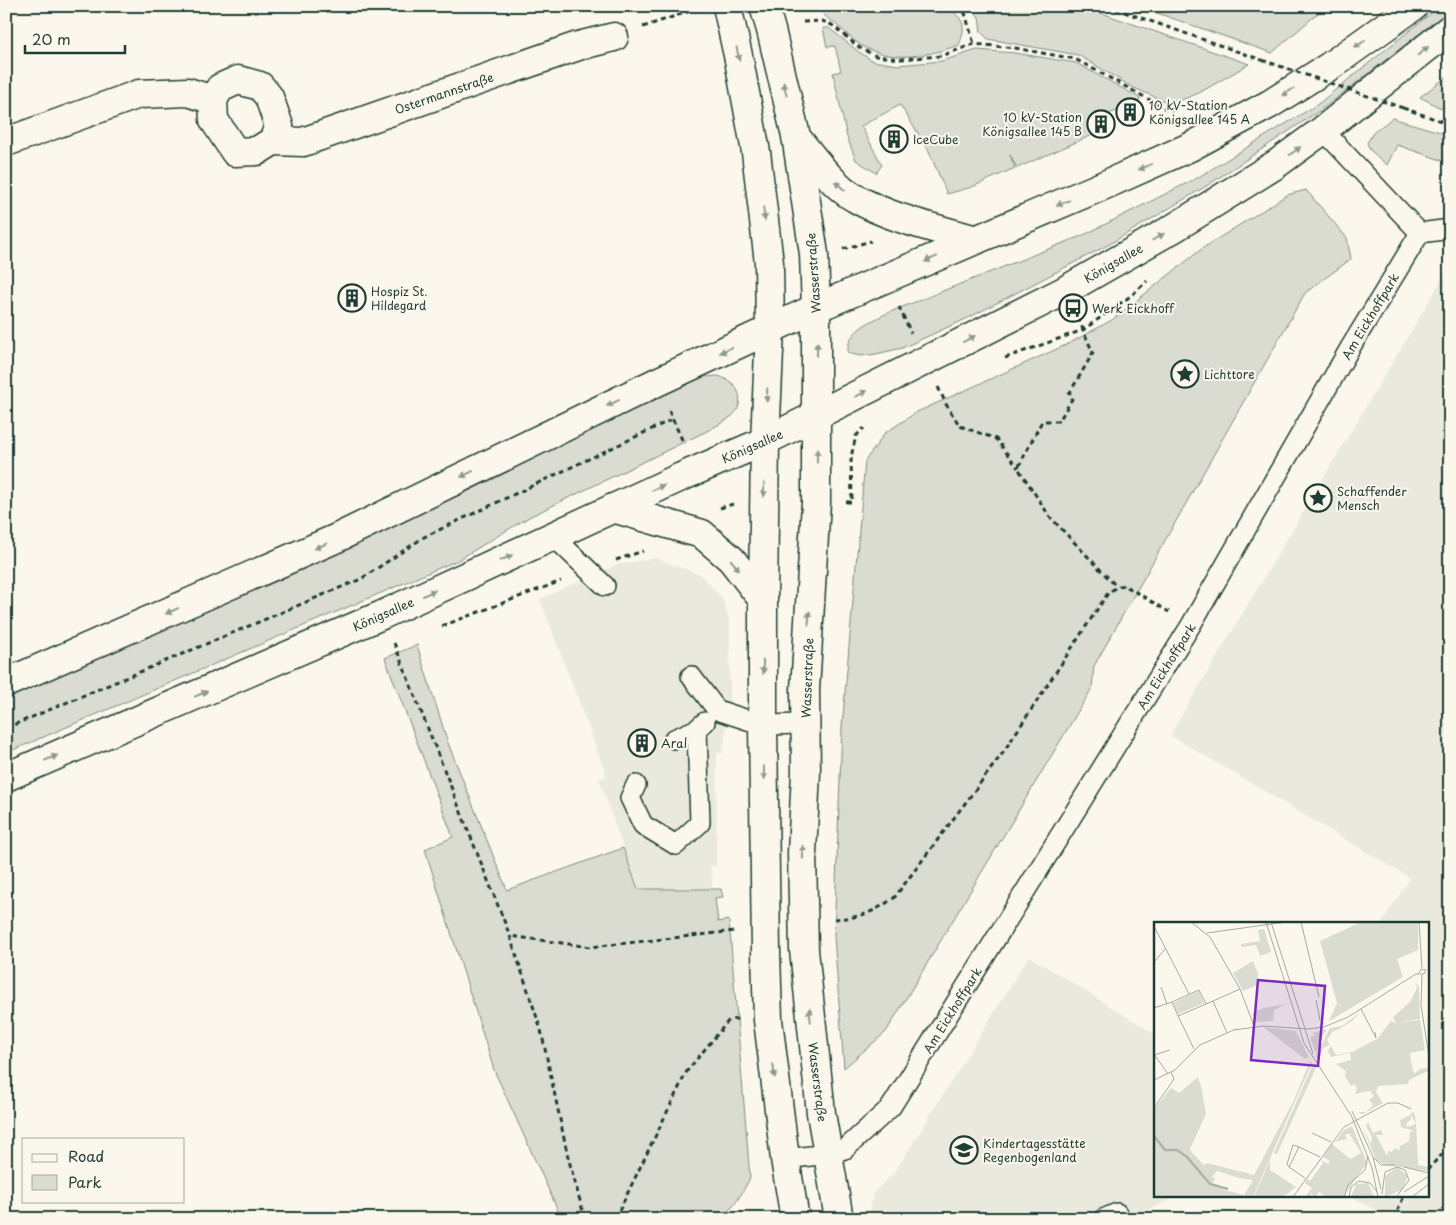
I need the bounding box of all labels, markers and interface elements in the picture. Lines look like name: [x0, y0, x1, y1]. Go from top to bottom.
scale bar: [25, 22, 125, 54]
text: 20 m: [32, 27, 71, 50]
one-way arrow: [1353, 39, 1366, 49]
one-way arrow: [1416, 45, 1429, 56]
one-way arrow: [734, 46, 742, 61]
street label: Ostermannstraße: [392, 68, 496, 118]
one-way arrow: [781, 81, 789, 96]
one-way arrow: [1282, 87, 1295, 96]
place label: 10 kV-Station Königsallee 145 A: [1149, 96, 1250, 128]
building icon: 10 kV-Station Königsallee 145 A: [1115, 97, 1145, 127]
place label: 10 kV-Station Königsallee 145 B: [982, 108, 1082, 140]
building icon: 10 kV-Station Königsallee 145 B: [1086, 109, 1116, 139]
building icon: IceCube: [879, 124, 909, 154]
place label: IceCube: [913, 130, 959, 148]
one-way arrow: [1288, 146, 1302, 156]
one-way arrow: [1138, 163, 1152, 171]
one-way arrow: [834, 180, 846, 192]
one-way arrow: [1056, 199, 1070, 207]
one-way arrow: [760, 206, 768, 222]
street label: Wasserstraße: [801, 232, 825, 314]
one-way arrow: [1151, 233, 1164, 242]
street label: Königsallee: [1080, 239, 1146, 287]
one-way arrow: [923, 255, 938, 263]
street label: Am Eickhoffpark: [1337, 269, 1403, 363]
place label: Hospiz St. Hildegard: [371, 282, 428, 314]
building icon: Hospiz St. Hildegard: [337, 283, 367, 313]
bus stop icon: Werk Eickhoff: [1058, 293, 1088, 323]
place label: Werk Eickhoff: [1092, 299, 1175, 317]
one-way arrow: [961, 335, 976, 343]
one-way arrow: [813, 341, 821, 357]
one-way arrow: [719, 346, 733, 354]
place icon: Lichttore: [1170, 359, 1200, 389]
place label: Lichttore: [1204, 365, 1255, 383]
one-way arrow: [763, 388, 771, 404]
one-way arrow: [853, 390, 868, 398]
one-way arrow: [606, 399, 620, 407]
street label: Königsallee: [718, 424, 786, 468]
one-way arrow: [813, 447, 821, 463]
one-way arrow: [460, 470, 474, 478]
one-way arrow: [760, 482, 768, 498]
place label: Schaffender Mensch: [1337, 482, 1407, 514]
place icon: Schaffender Mensch: [1303, 483, 1333, 513]
one-way arrow: [651, 484, 665, 492]
one-way arrow: [314, 542, 328, 550]
one-way arrow: [499, 554, 513, 562]
one-way arrow: [730, 558, 741, 571]
one-way arrow: [422, 589, 437, 598]
street label: Königsallee: [349, 592, 417, 636]
one-way arrow: [165, 608, 179, 616]
one-way arrow: [806, 610, 814, 626]
street label: Am Eickhoffpark: [1132, 619, 1200, 713]
street label: Wasserstraße: [797, 638, 817, 718]
one-way arrow: [759, 659, 767, 675]
one-way arrow: [194, 690, 208, 698]
building icon: Aral: [627, 728, 657, 758]
place label: Aral: [661, 734, 687, 752]
one-way arrow: [44, 753, 58, 761]
one-way arrow: [760, 766, 768, 782]
one-way arrow: [799, 844, 807, 860]
inset map: [1154, 922, 1428, 1198]
street label: Am Eickhoffpark: [918, 963, 986, 1057]
one-way arrow: [806, 1006, 814, 1022]
street label: Wasserstraße: [804, 1041, 832, 1123]
one-way arrow: [770, 1063, 778, 1079]
place label: Kindertagesstätte Regenbogenland: [983, 1134, 1086, 1166]
school or university icon: Kindertagesstätte Regenbogenland: [949, 1135, 979, 1165]
legend: [22, 1138, 185, 1202]
text: Road: [68, 1144, 104, 1167]
text: Park: [68, 1170, 102, 1193]

